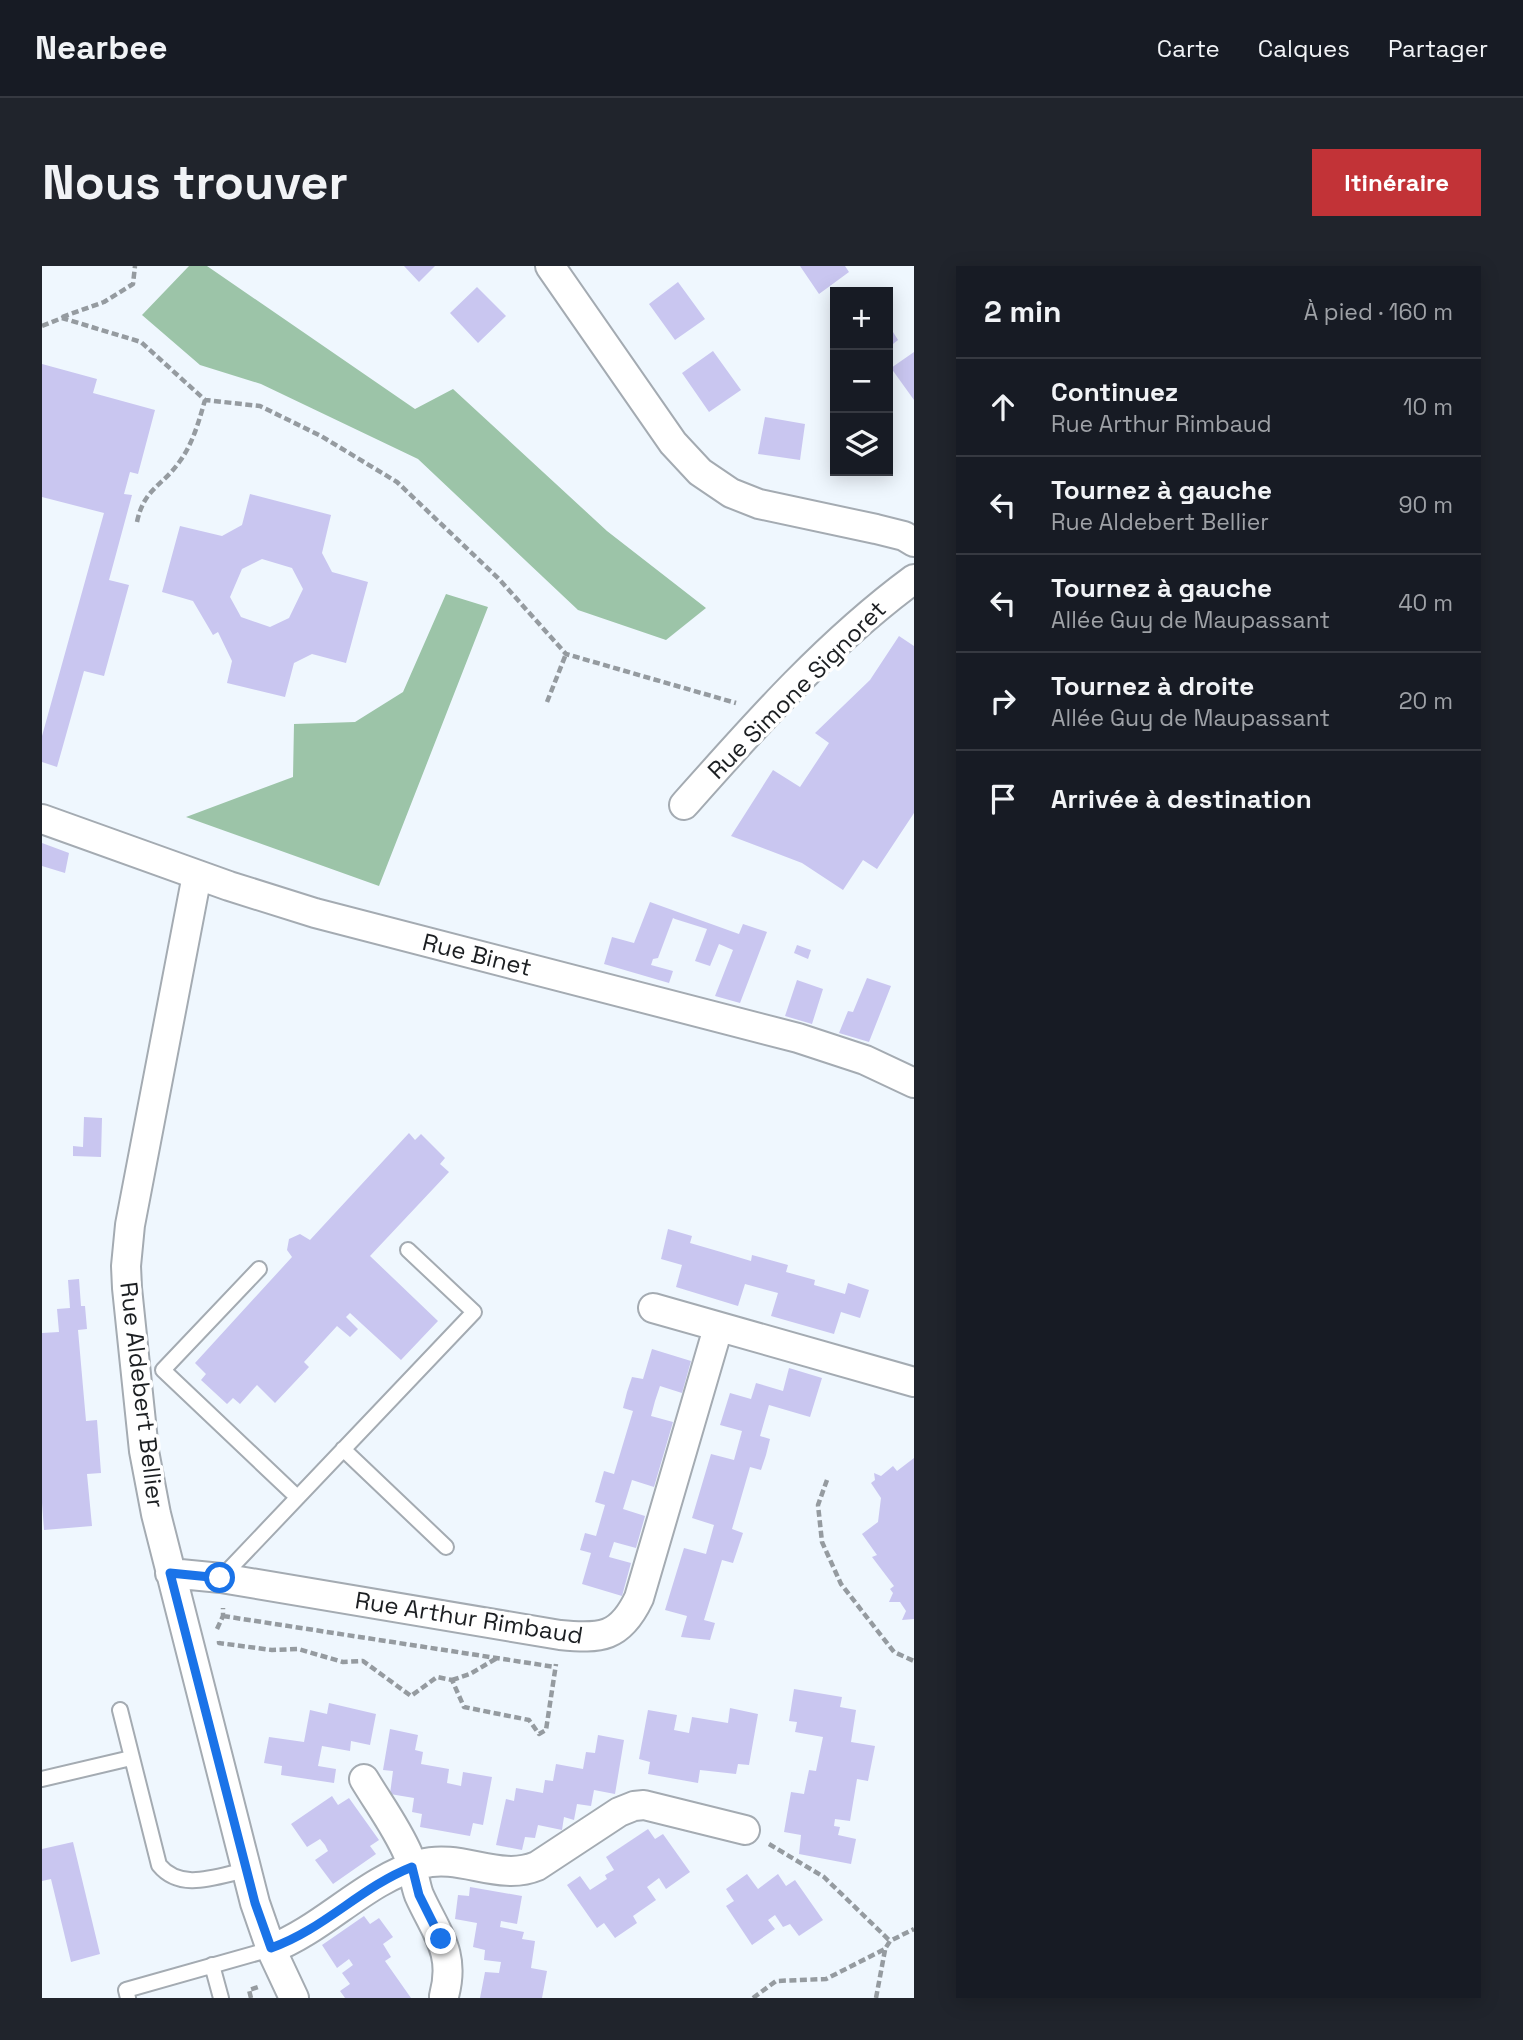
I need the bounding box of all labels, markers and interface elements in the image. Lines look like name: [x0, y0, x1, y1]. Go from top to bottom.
text: Nearbee: [35, 27, 167, 69]
text: Carte: [1157, 33, 1220, 64]
text: Calques: [1258, 33, 1350, 64]
text: Partager: [1388, 33, 1488, 64]
button: Itinéraire: [1312, 149, 1481, 216]
text: Nous trouver: [42, 151, 348, 213]
map controls: [830, 287, 893, 476]
button: +: [830, 287, 893, 350]
text: 2 min: [984, 292, 1062, 331]
text: À pied · 160 m: [1304, 297, 1453, 327]
button: −: [830, 350, 893, 413]
text: Continuez: [1051, 375, 1178, 409]
icon: ahead: [984, 388, 1022, 426]
text: 10 m: [1403, 392, 1453, 422]
text: Rue Arthur Rimbaud: [1051, 409, 1272, 439]
button: layers: [830, 413, 893, 476]
text: Tournez à gauche: [1051, 473, 1272, 507]
icon: left: [984, 486, 1022, 524]
text: 90 m: [1398, 490, 1453, 520]
text: Rue Aldebert Bellier: [1051, 507, 1269, 537]
text: Tournez à gauche: [1051, 571, 1272, 605]
icon: left: [984, 584, 1022, 622]
text: 40 m: [1398, 588, 1453, 618]
street label: Rue Simone Signoret: [701, 594, 893, 786]
text: Allée Guy de Maupassant: [1051, 605, 1330, 635]
text: Tournez à droite: [1051, 669, 1254, 703]
icon: right: [984, 682, 1022, 720]
text: 20 m: [1399, 686, 1453, 716]
text: Allée Guy de Maupassant: [1051, 703, 1330, 733]
icon: arrive: [984, 780, 1022, 818]
text: Arrivée à destination: [1051, 782, 1312, 816]
street label: Rue Binet: [419, 926, 535, 983]
street label: Rue Aldebert Bellier: [113, 1280, 172, 1510]
route start: [204, 1562, 235, 1593]
street label: Rue Arthur Rimbaud: [353, 1584, 585, 1651]
route end: [425, 1923, 456, 1954]

